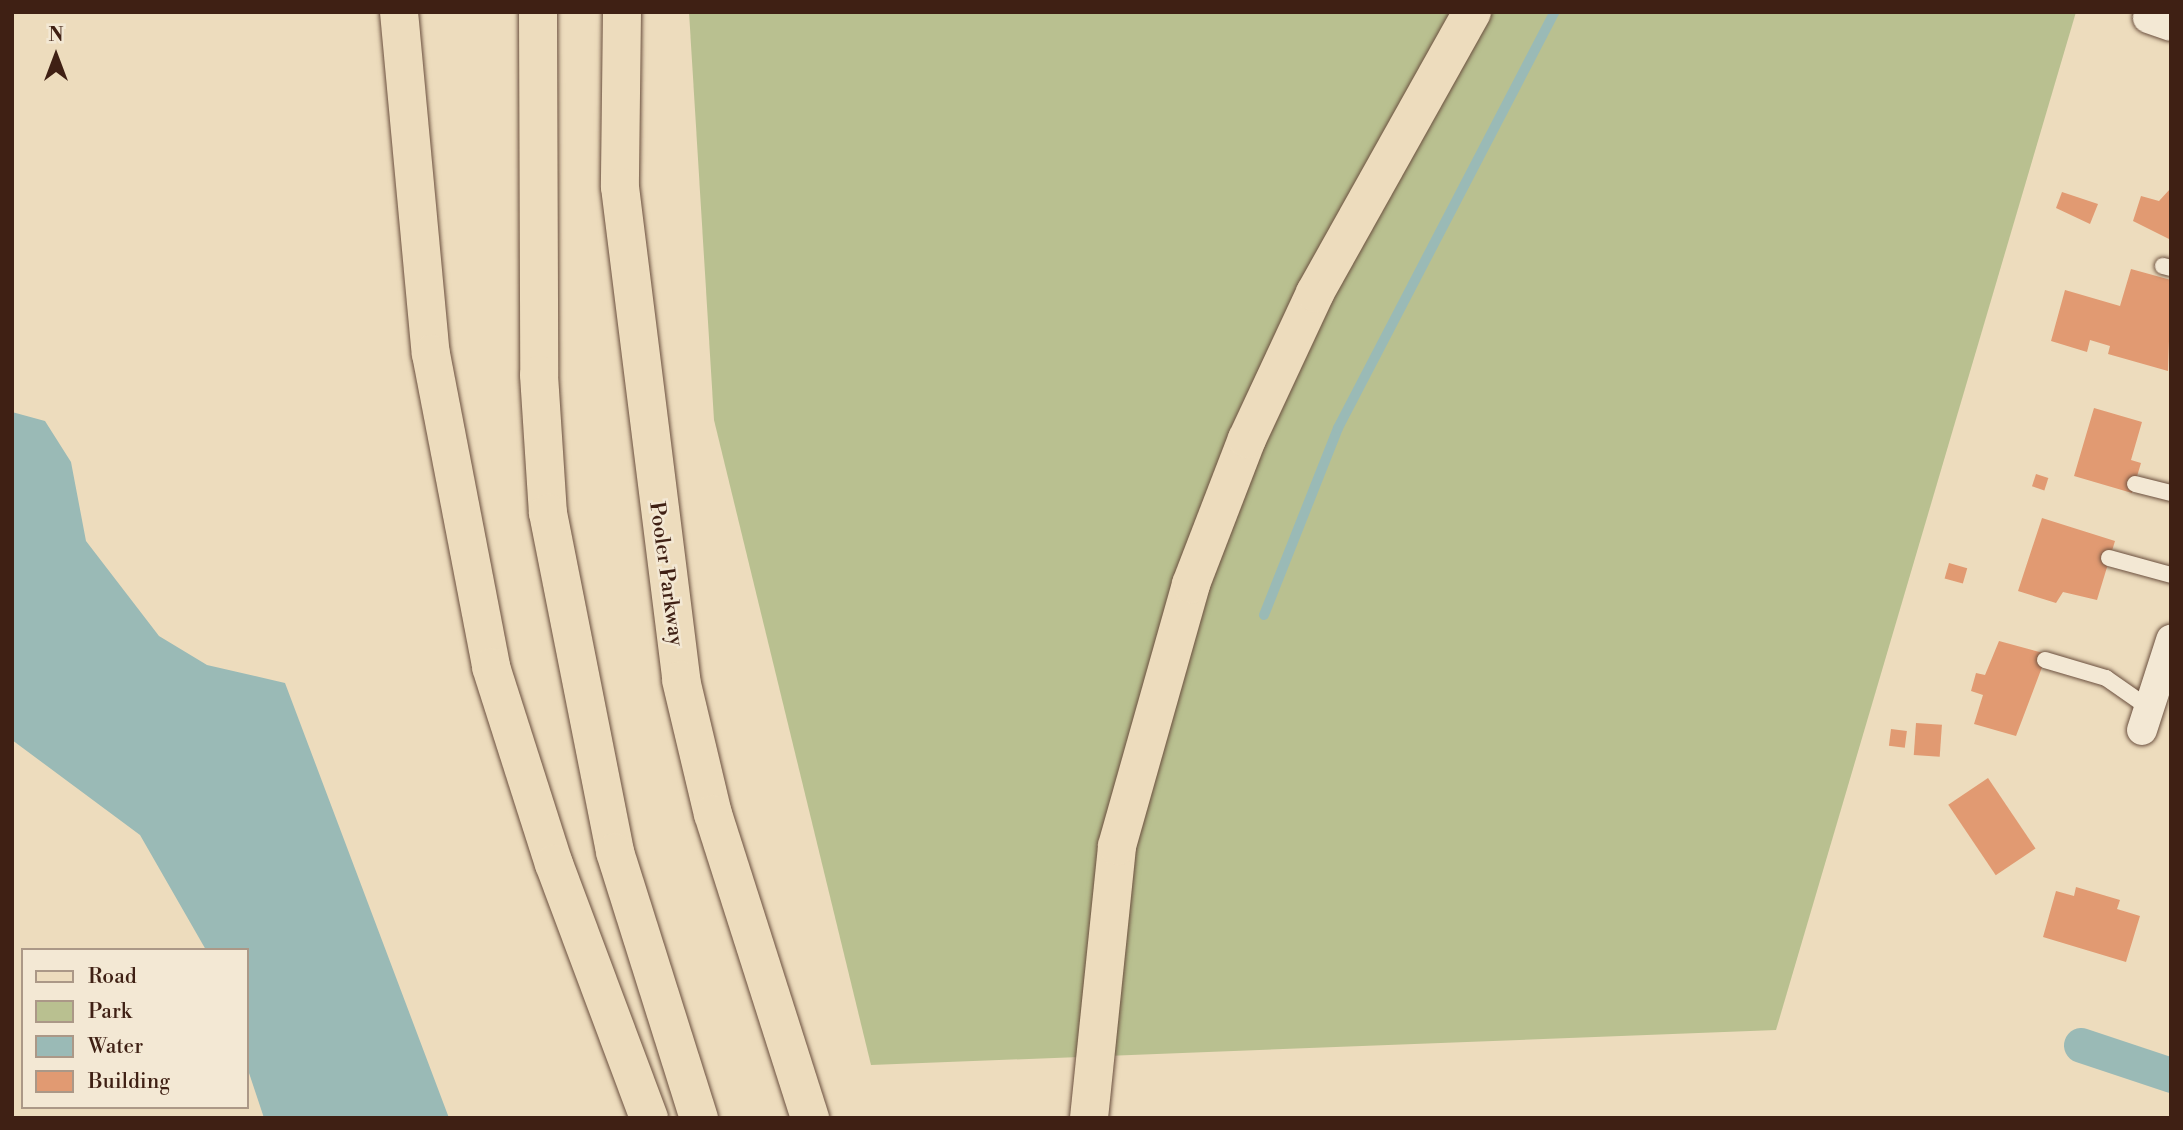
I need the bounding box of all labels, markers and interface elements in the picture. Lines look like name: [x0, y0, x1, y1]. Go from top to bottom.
north arrow: [21, 21, 91, 91]
text: N: [48, 23, 64, 47]
street label: Pooler Parkway: [643, 500, 689, 648]
legend: [21, 948, 248, 1109]
text: Road: [88, 964, 137, 990]
text: Park: [88, 999, 132, 1025]
text: Water: [88, 1034, 143, 1060]
text: Building: [88, 1069, 170, 1095]

